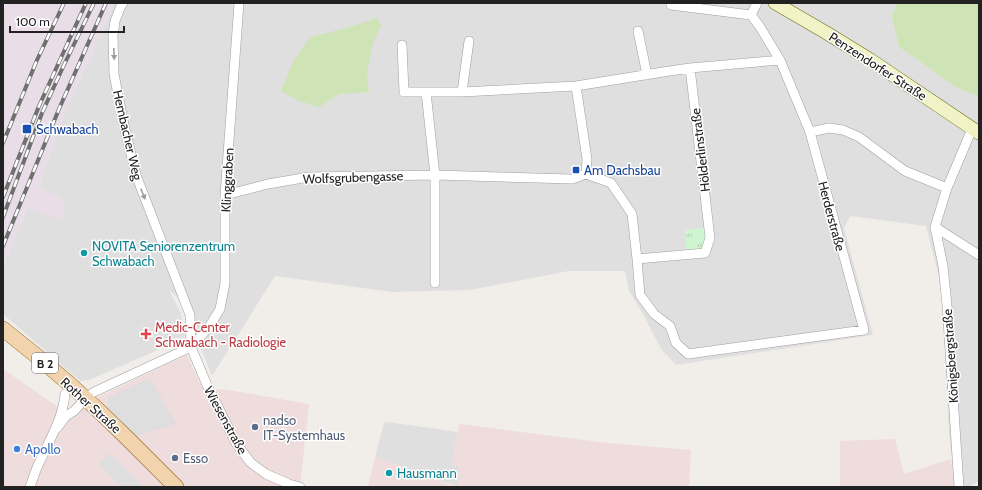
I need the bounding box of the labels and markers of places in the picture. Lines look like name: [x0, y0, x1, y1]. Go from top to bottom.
place label: Schwabach: [36, 121, 98, 137]
marker: Schwabach: [21, 123, 33, 135]
place label: Am Dachsbau: [584, 162, 661, 178]
marker: Am Dachsbau: [571, 165, 581, 175]
place label: NOVITA Seniorenzentrum Schwabach: [92, 238, 235, 269]
marker: NOVITA Seniorenzentrum Schwabach: [79, 248, 89, 258]
place label: Medic-Center Schwabach - Radiologie: [155, 319, 287, 350]
marker: Medic-Center Schwabach - Radiologie: [140, 328, 152, 340]
place label: nadso IT-Systemhaus: [263, 412, 346, 443]
marker: nadso IT-Systemhaus: [250, 422, 260, 432]
place label: Apollo: [25, 441, 61, 457]
marker: Apollo: [12, 444, 22, 454]
place label: Esso: [183, 450, 208, 466]
marker: Esso: [170, 453, 180, 463]
place label: Hausmann: [397, 465, 457, 481]
marker: Hausmann: [384, 468, 394, 478]

